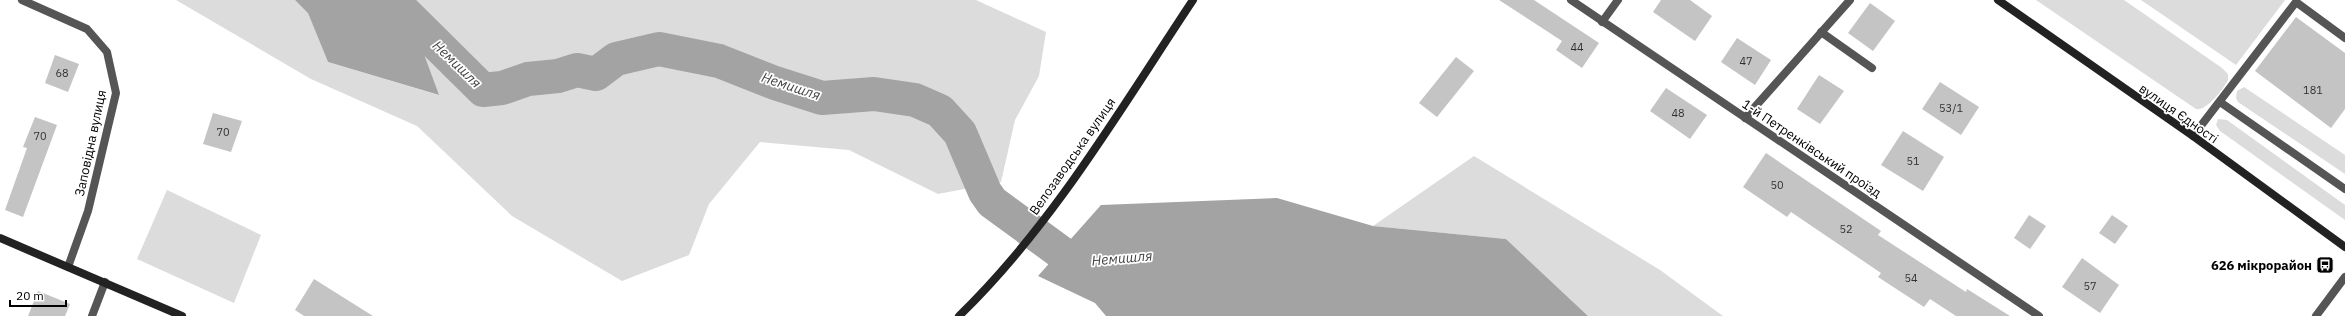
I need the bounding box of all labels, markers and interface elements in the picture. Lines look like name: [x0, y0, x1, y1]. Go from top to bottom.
water label: Немишля: [429, 36, 485, 92]
house number: 44: [1570, 40, 1584, 54]
house number: 47: [1739, 54, 1753, 68]
house number: 68: [55, 66, 69, 80]
water label: Немишля: [759, 68, 823, 104]
street label: вулиця Єдності: [2136, 80, 2222, 147]
house number: 181: [2303, 83, 2323, 97]
street label: Заповідна вулиця: [71, 88, 110, 198]
street label: Велозаводська вулиця: [1025, 94, 1119, 218]
street label: 1-й Петренківський проїзд: [1739, 95, 1885, 202]
house number: 53/1: [1939, 101, 1963, 115]
house number: 48: [1671, 106, 1685, 120]
house number: 70: [216, 125, 230, 139]
house number: 70: [33, 129, 47, 143]
house number: 51: [1906, 154, 1920, 168]
house number: 50: [1770, 178, 1784, 192]
house number: 52: [1839, 222, 1853, 236]
water label: Немишля: [1091, 246, 1153, 270]
bus stop icon: 626 мікрорайон: [2315, 255, 2335, 275]
place label: 626 мікрорайон: [2211, 257, 2312, 274]
house number: 54: [1904, 271, 1918, 285]
house number: 57: [2083, 279, 2097, 293]
scale bar: [10, 282, 66, 308]
text: 20 m: [16, 288, 44, 303]

